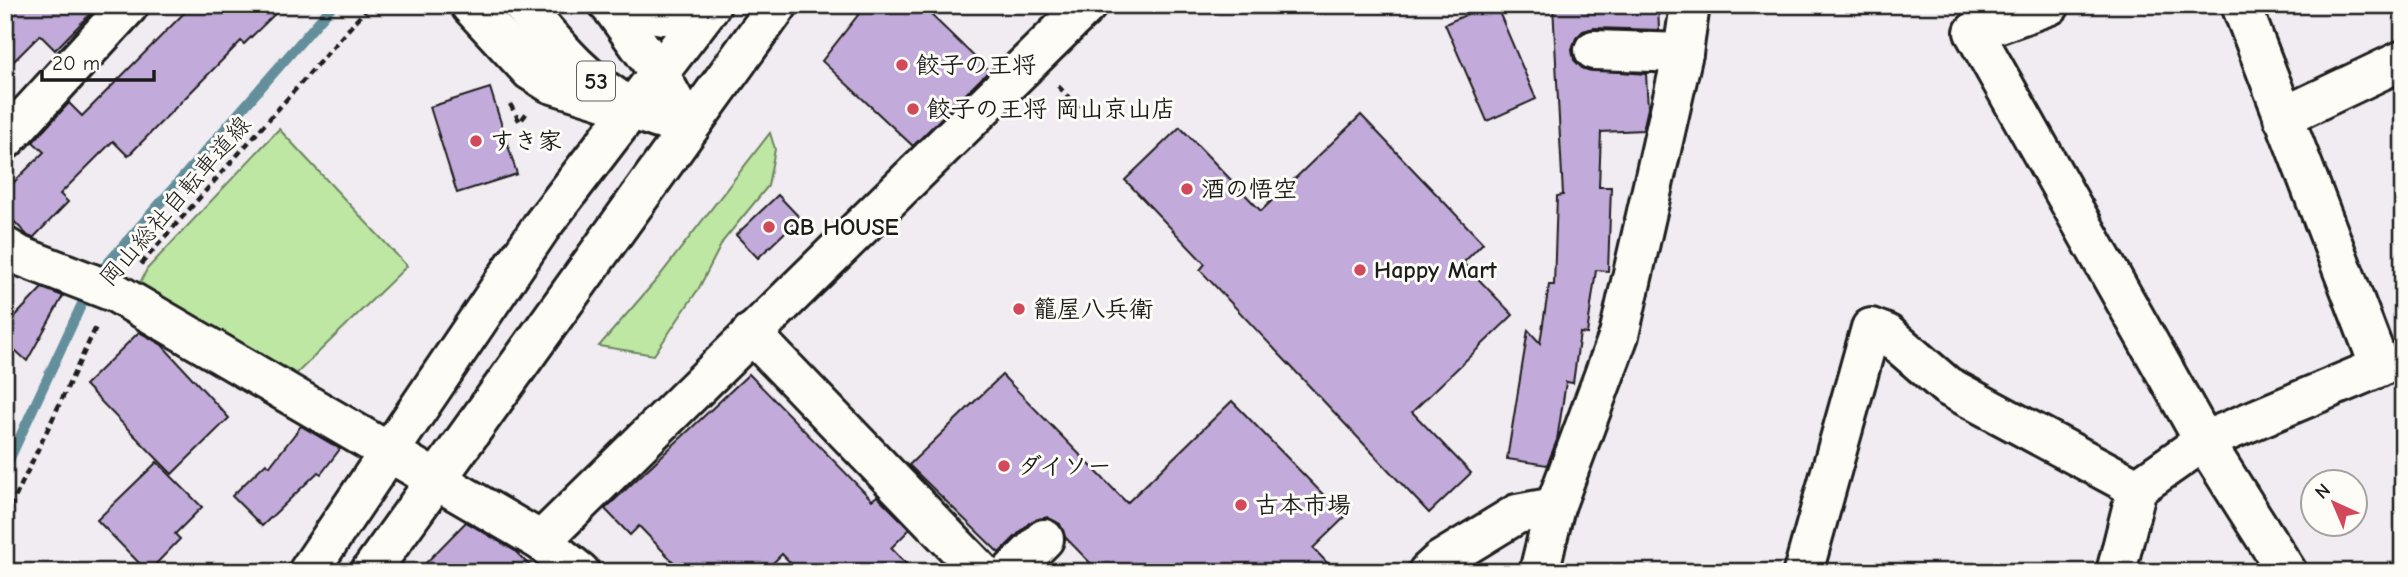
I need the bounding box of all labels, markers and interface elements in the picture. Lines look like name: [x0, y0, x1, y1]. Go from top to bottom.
scale bar: [42, 38, 154, 82]
text: 20 m: [52, 51, 100, 75]
place label: 餃子の王将: [916, 51, 1036, 79]
marker: 餃子の王将: [894, 57, 910, 73]
road number: 53: [577, 61, 615, 100]
place label: 餃子の王将 岡山京山店: [927, 95, 1176, 123]
marker: 餃子の王将 岡山京山店: [905, 101, 921, 117]
street label: 岡山総社自転車道線: [94, 110, 256, 292]
place label: すき家: [490, 127, 562, 155]
marker: すき家: [468, 133, 484, 149]
place label: 酒の悟空: [1201, 175, 1297, 203]
marker: 酒の悟空: [1179, 181, 1195, 197]
place label: QB HOUSE: [783, 213, 899, 241]
marker: QB HOUSE: [761, 219, 777, 235]
place label: Happy Mart: [1374, 256, 1498, 284]
marker: Happy Mart: [1352, 262, 1368, 278]
place label: 籠屋八兵衛: [1033, 295, 1153, 323]
marker: 籠屋八兵衛: [1011, 301, 1027, 317]
place label: ダイソー: [1018, 452, 1112, 480]
marker: ダイソー: [996, 458, 1012, 474]
north arrow: [2300, 468, 2370, 538]
text: N: [2311, 479, 2335, 504]
place label: 古本市場: [1255, 491, 1351, 519]
marker: 古本市場: [1233, 497, 1249, 513]

